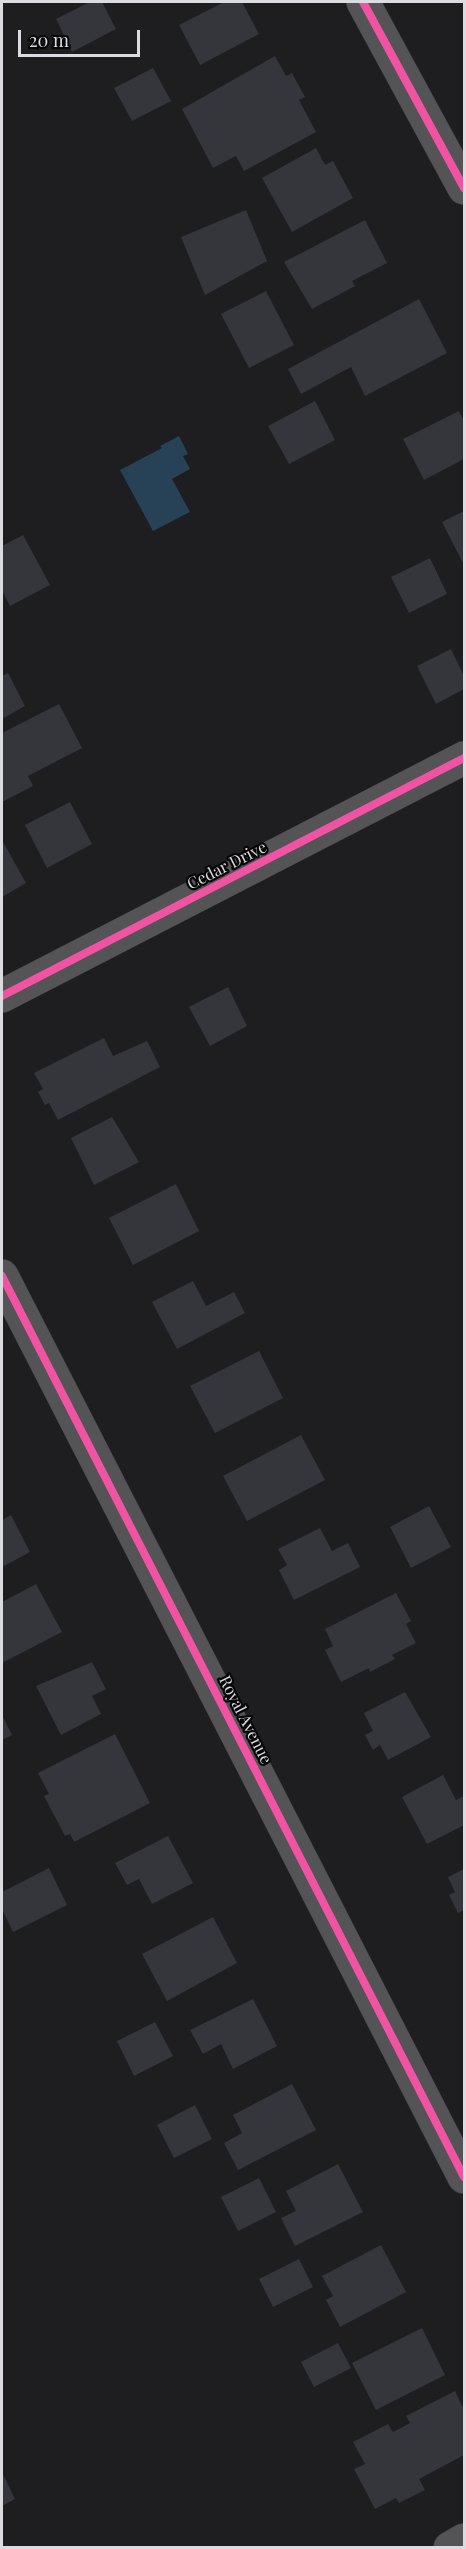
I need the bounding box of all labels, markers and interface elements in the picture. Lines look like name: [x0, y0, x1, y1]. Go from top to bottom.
scale bar: [21, 18, 142, 56]
text: 20 m: [29, 28, 69, 52]
street label: Cedar Drive: [184, 838, 270, 894]
street label: Royal Avenue: [215, 1673, 275, 1767]

